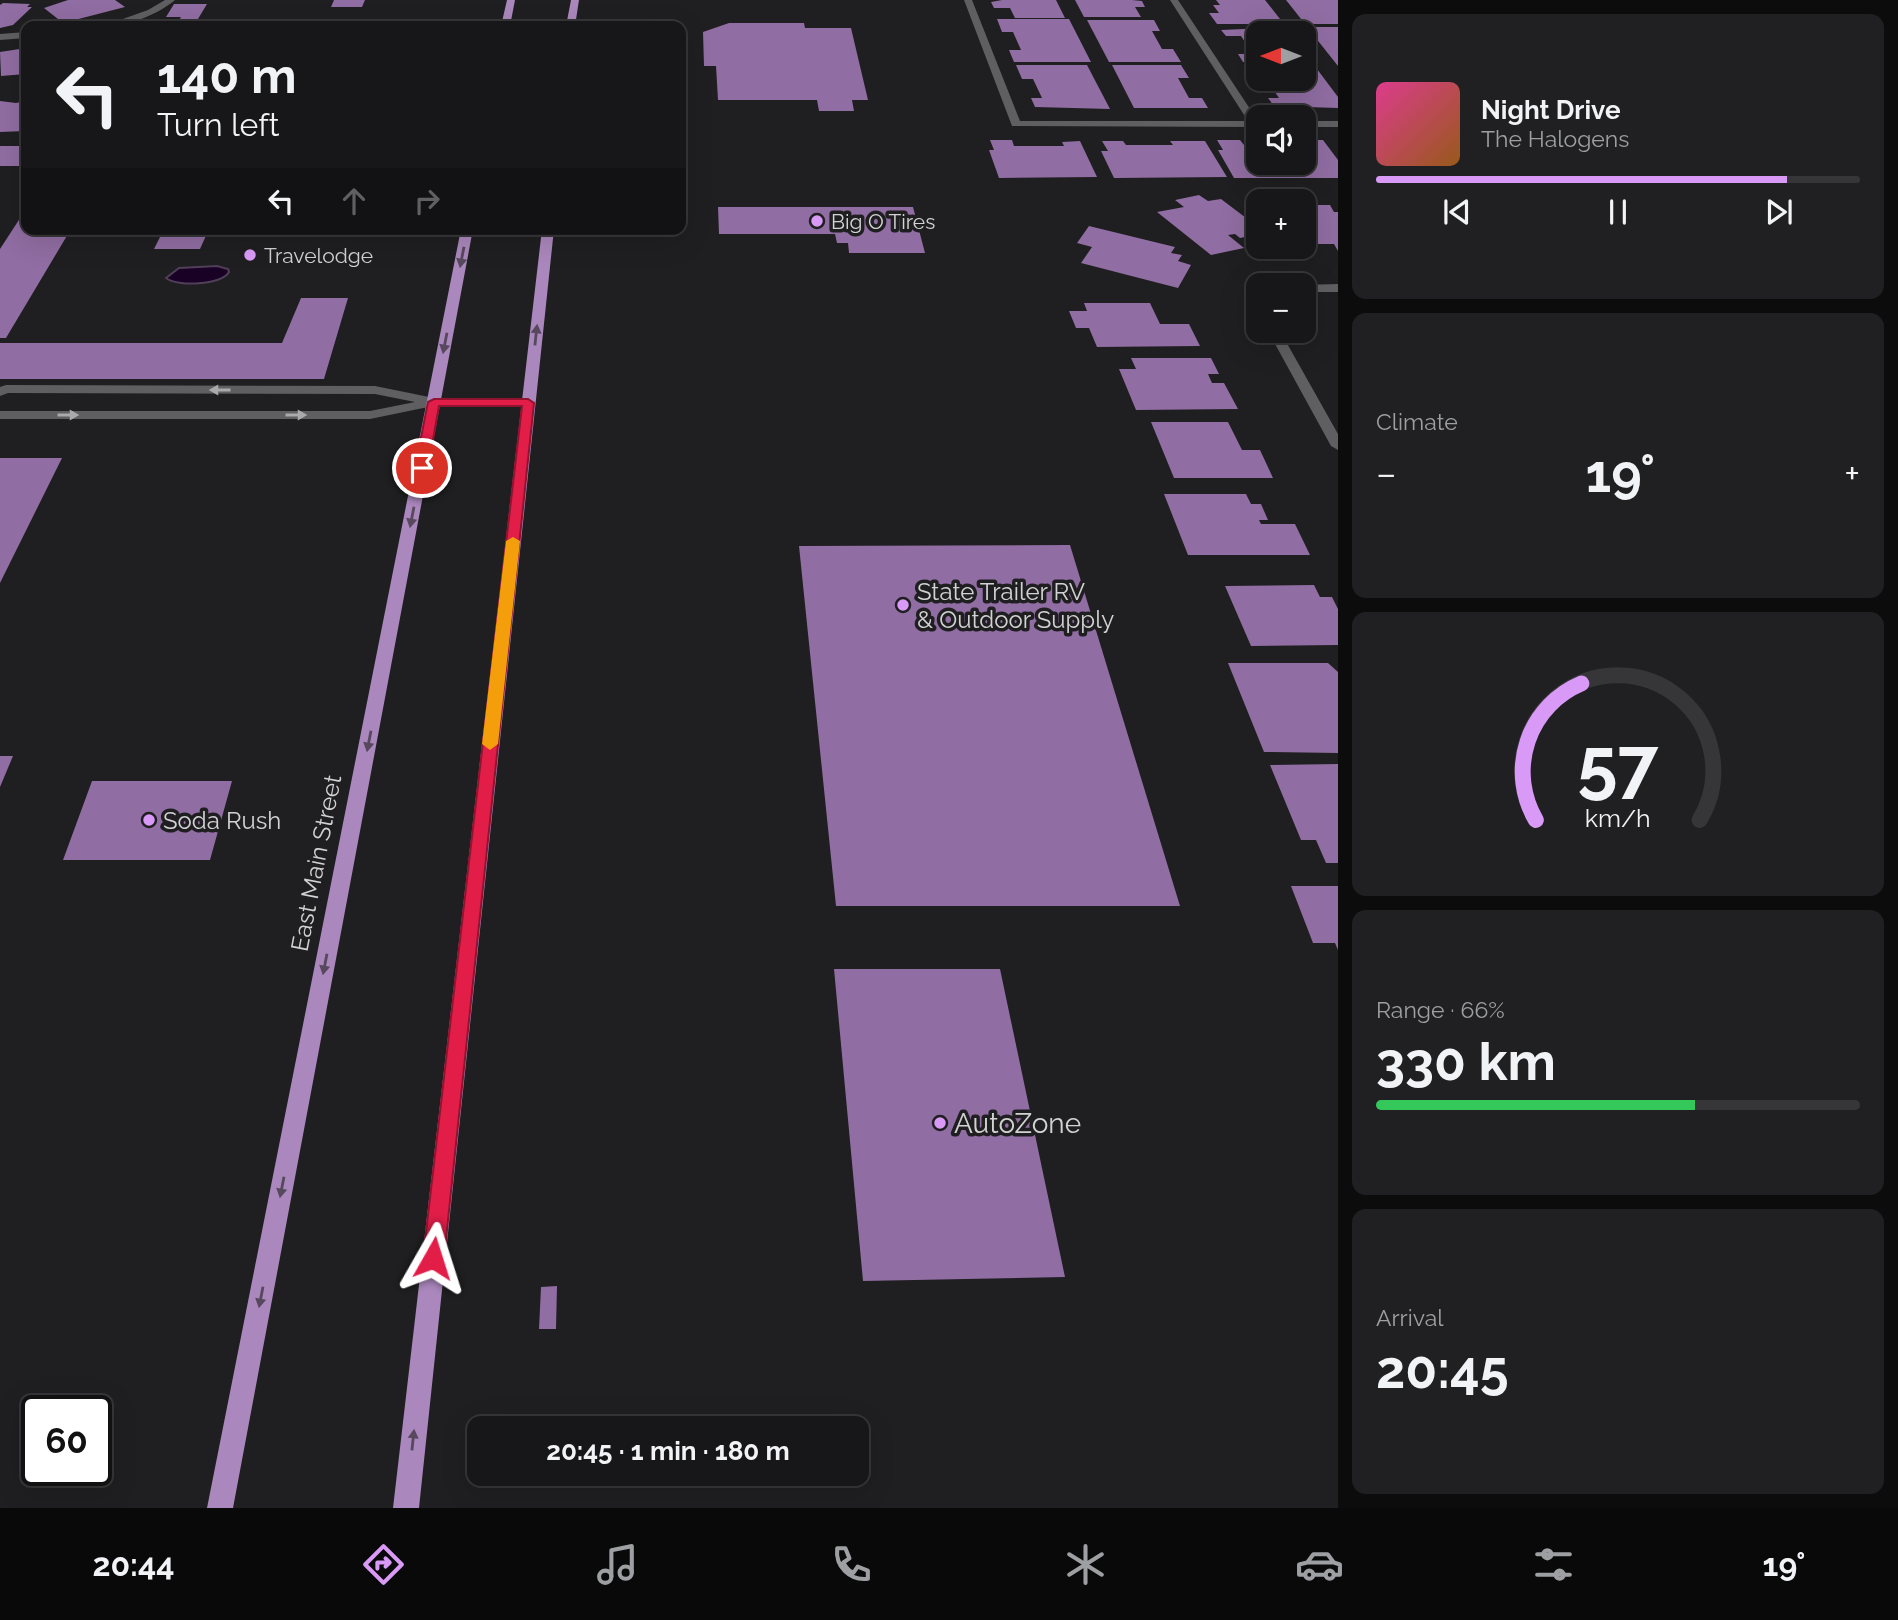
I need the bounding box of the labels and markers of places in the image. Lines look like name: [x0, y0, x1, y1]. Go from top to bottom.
place label: Big O Tires: [831, 209, 935, 234]
marker: Big O Tires: [809, 213, 825, 229]
place label: Travelodge: [264, 243, 373, 268]
marker: Travelodge: [242, 247, 258, 263]
pin: [392, 438, 452, 498]
place label: State Trailer RV & Outdoor Supply: [917, 577, 1114, 634]
marker: State Trailer RV & Outdoor Supply: [895, 597, 911, 613]
place label: Soda Rush: [163, 806, 281, 835]
marker: Soda Rush: [141, 812, 157, 828]
place label: AutoZone: [954, 1107, 1081, 1140]
marker: AutoZone: [932, 1115, 948, 1131]

